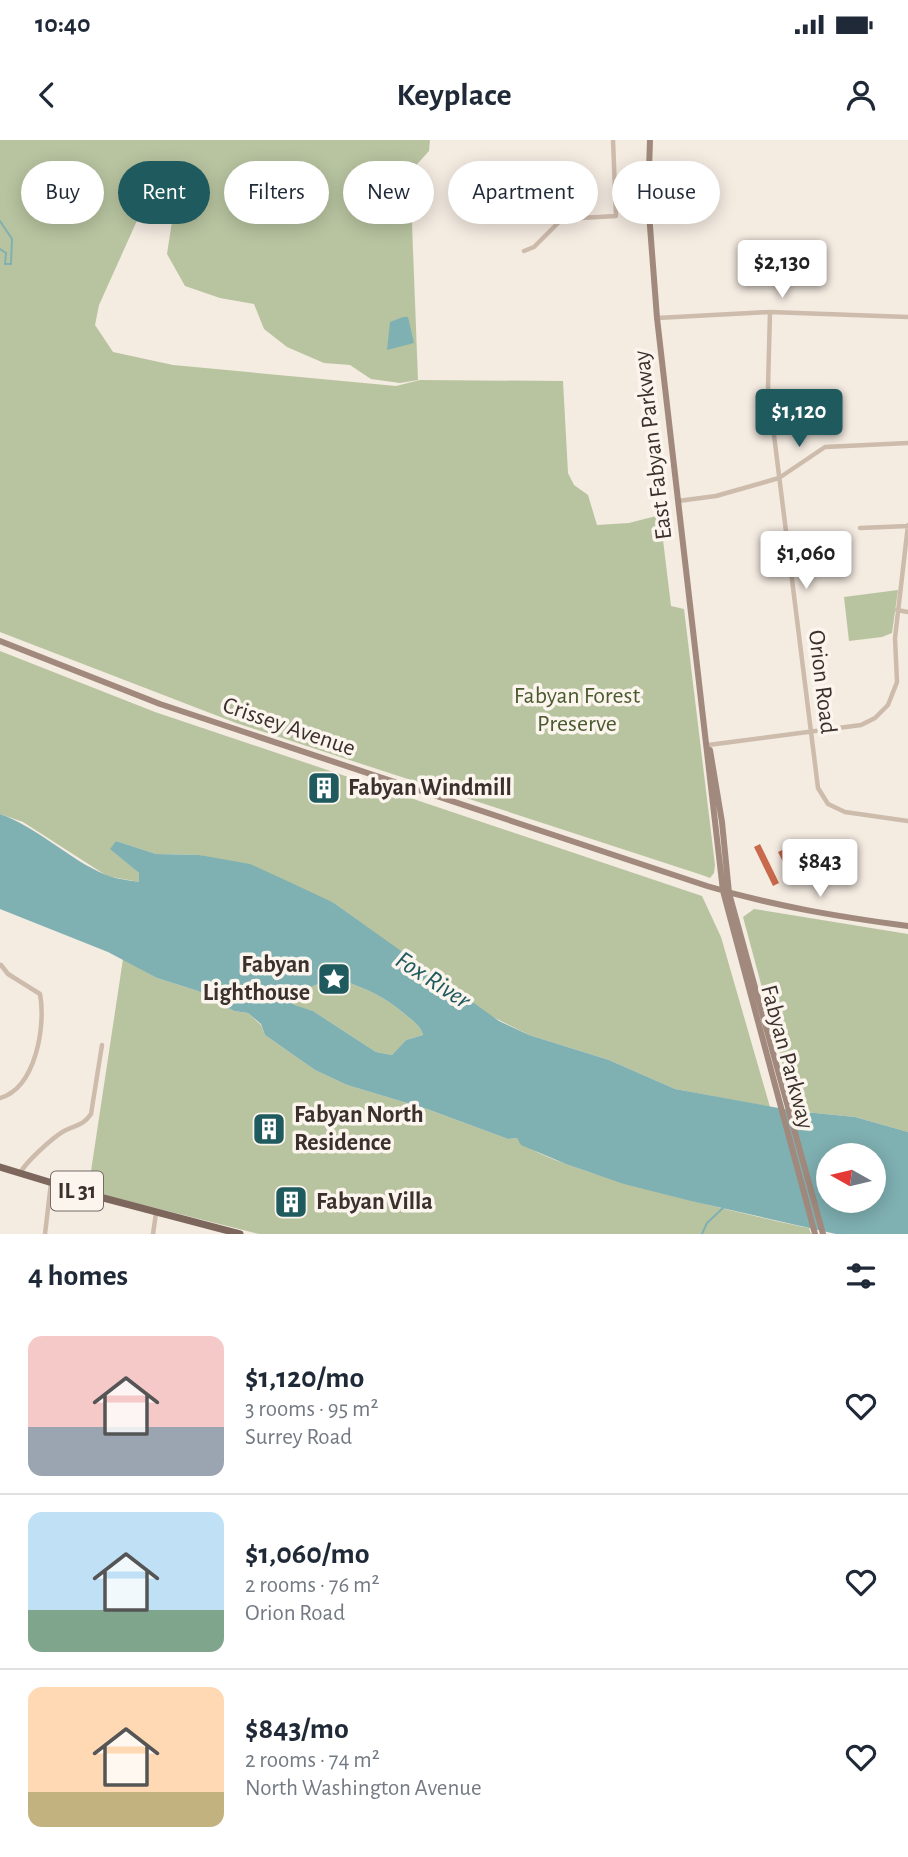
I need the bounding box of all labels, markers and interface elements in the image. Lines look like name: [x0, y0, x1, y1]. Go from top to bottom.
text: 10:40: [35, 11, 90, 37]
icon: back: [28, 76, 66, 114]
icon: person: [842, 76, 880, 114]
text: Keyplace: [396, 79, 512, 111]
chip: Buy: [21, 161, 104, 224]
chip: Rent: [118, 161, 210, 224]
chip: Filters: [224, 161, 329, 224]
chip: New: [343, 161, 434, 224]
chip: Apartment: [448, 161, 598, 224]
chip: House: [612, 161, 720, 224]
pin: $2,130: [725, 240, 839, 300]
text: $2,130: [754, 251, 810, 274]
street label: East Fabyan Parkway: [629, 349, 677, 541]
pin: $1,120: [742, 390, 856, 449]
text: $1,120: [772, 400, 827, 423]
pin: $1,060: [749, 532, 863, 591]
text: $1,060: [777, 542, 835, 565]
street label: Orion Road: [804, 629, 840, 735]
park label: Fabyan Forest Preserve: [514, 684, 640, 736]
street label: Crissey Avenue: [220, 693, 358, 761]
building icon: Fabyan Windmill: [305, 769, 343, 807]
place label: Fabyan Windmill: [348, 776, 512, 800]
pin: $843: [779, 840, 861, 899]
text: $843: [798, 850, 842, 873]
water label: Fox River: [391, 946, 476, 1014]
place label: Fabyan Lighthouse: [203, 953, 310, 1005]
place icon: Fabyan Lighthouse: [315, 960, 353, 998]
street label: Fabyan Parkway: [756, 982, 818, 1132]
place label: Fabyan North Residence: [294, 1103, 424, 1155]
building icon: Fabyan North Residence: [250, 1110, 288, 1148]
north arrow: [816, 1143, 886, 1213]
map controls: [816, 1143, 886, 1213]
road number: IL 31: [51, 1172, 103, 1210]
building icon: Fabyan Villa: [272, 1183, 310, 1221]
place label: Fabyan Villa: [316, 1190, 433, 1214]
icon: filters: [842, 1257, 880, 1295]
text: 4 homes: [28, 1261, 128, 1291]
text: $1,120/mo: [245, 1363, 364, 1393]
icon: home: [84, 1364, 168, 1448]
icon: heart: [842, 1387, 880, 1425]
text: 3 rooms · 95 m²: [245, 1398, 378, 1421]
text: Surrey Road: [245, 1426, 352, 1449]
text: $1,060/mo: [245, 1539, 369, 1569]
icon: home: [84, 1540, 168, 1624]
icon: heart: [842, 1563, 880, 1601]
text: 2 rooms · 76 m²: [245, 1574, 379, 1597]
text: Orion Road: [245, 1602, 345, 1625]
text: $843/mo: [245, 1714, 349, 1744]
icon: home: [84, 1715, 168, 1799]
icon: heart: [842, 1738, 880, 1776]
text: 2 rooms · 74 m²: [245, 1749, 380, 1772]
text: North Washington Avenue: [245, 1777, 482, 1800]

